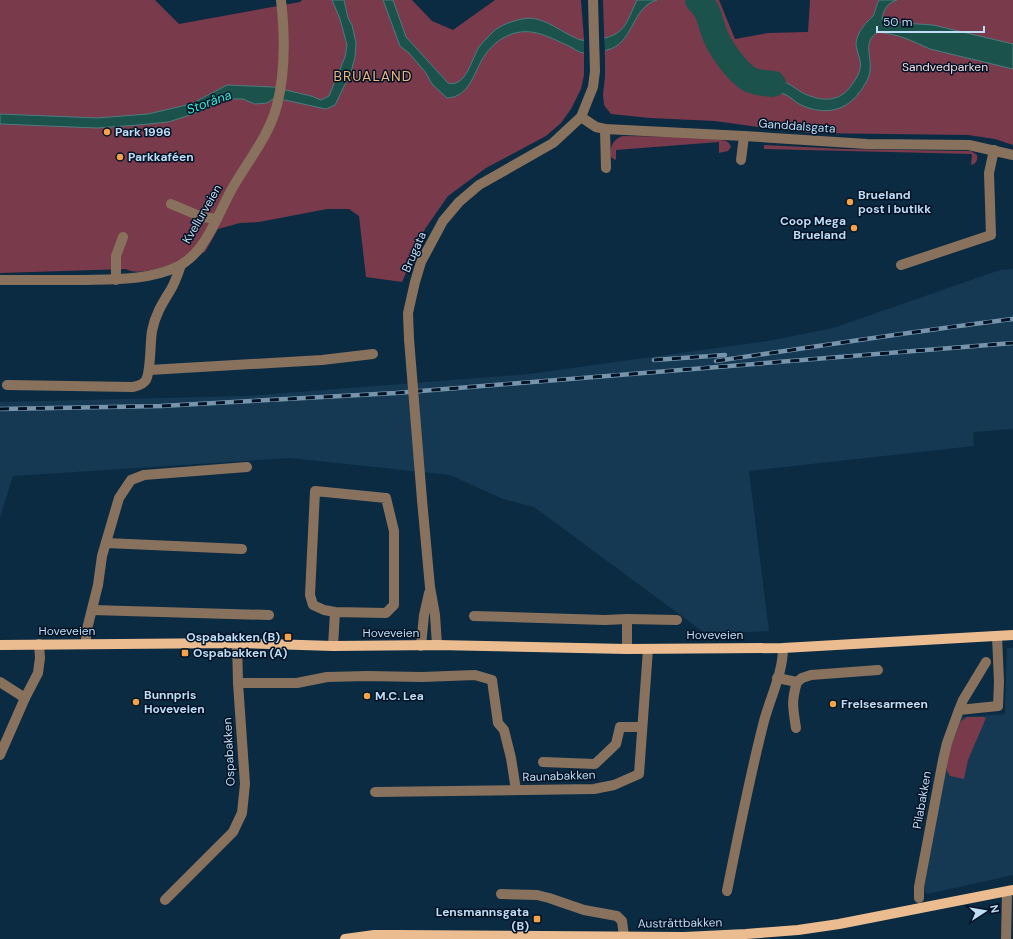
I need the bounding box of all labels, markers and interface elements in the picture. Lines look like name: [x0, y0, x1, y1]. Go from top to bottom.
scale bar: [877, 8, 984, 34]
text: 50 m: [883, 14, 912, 30]
park label: Sandvedparken: [902, 59, 988, 75]
district label: BRUALAND: [334, 67, 412, 85]
water label: Storåna: [184, 86, 234, 118]
street label: Ganddalsgata: [758, 115, 836, 137]
place label: Park 1996: [115, 124, 171, 140]
marker: Park 1996: [102, 127, 112, 137]
place label: Parkkaféen: [128, 149, 194, 165]
marker: Parkkaféen: [115, 152, 125, 162]
street label: Kvellurveien: [179, 182, 225, 246]
place label: Brueland post i butikk: [858, 187, 931, 217]
marker: Brueland post i butikk: [845, 197, 855, 207]
place label: Coop Mega Brueland: [780, 213, 846, 243]
marker: Coop Mega Brueland: [849, 223, 859, 233]
street label: Brugata: [398, 229, 430, 275]
street label: Hoveveien: [38, 623, 96, 639]
street label: Hoveveien: [362, 625, 420, 641]
street label: Hoveveien: [686, 627, 744, 643]
place label: Ospabakken (B): [186, 629, 280, 645]
marker: Ospabakken (B): [283, 632, 293, 642]
place label: Ospabakken (A): [193, 645, 287, 661]
marker: Ospabakken (A): [180, 648, 190, 658]
place label: Bunnpris Hoveveien: [144, 687, 205, 717]
place label: M.C. Lea: [375, 688, 424, 704]
marker: M.C. Lea: [362, 691, 372, 701]
place label: Frelsesarmeen: [841, 696, 928, 712]
marker: Bunnpris Hoveveien: [131, 697, 141, 707]
marker: Frelsesarmeen: [828, 699, 838, 709]
street label: Ospabakken: [219, 717, 239, 787]
street label: Raunabakken: [522, 767, 596, 785]
street label: Pilabakken: [909, 770, 935, 830]
north arrow: [965, 891, 1005, 931]
place label: Lensmannsgata (B): [436, 904, 529, 934]
text: N: [987, 904, 1002, 914]
marker: Lensmannsgata (B): [532, 914, 542, 924]
street label: Austråttbakken: [637, 914, 723, 932]

